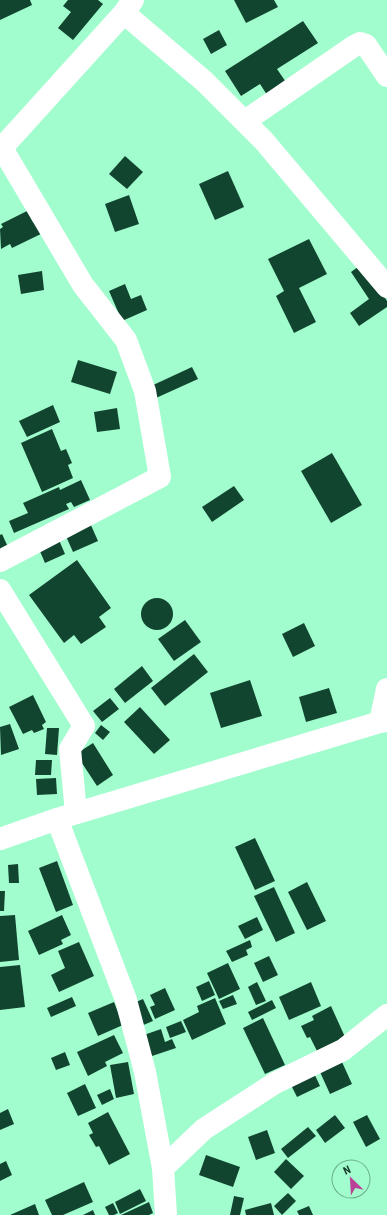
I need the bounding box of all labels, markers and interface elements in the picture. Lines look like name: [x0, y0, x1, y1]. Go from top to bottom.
north arrow: [331, 1159, 371, 1199]
text: N: [341, 1163, 353, 1178]

